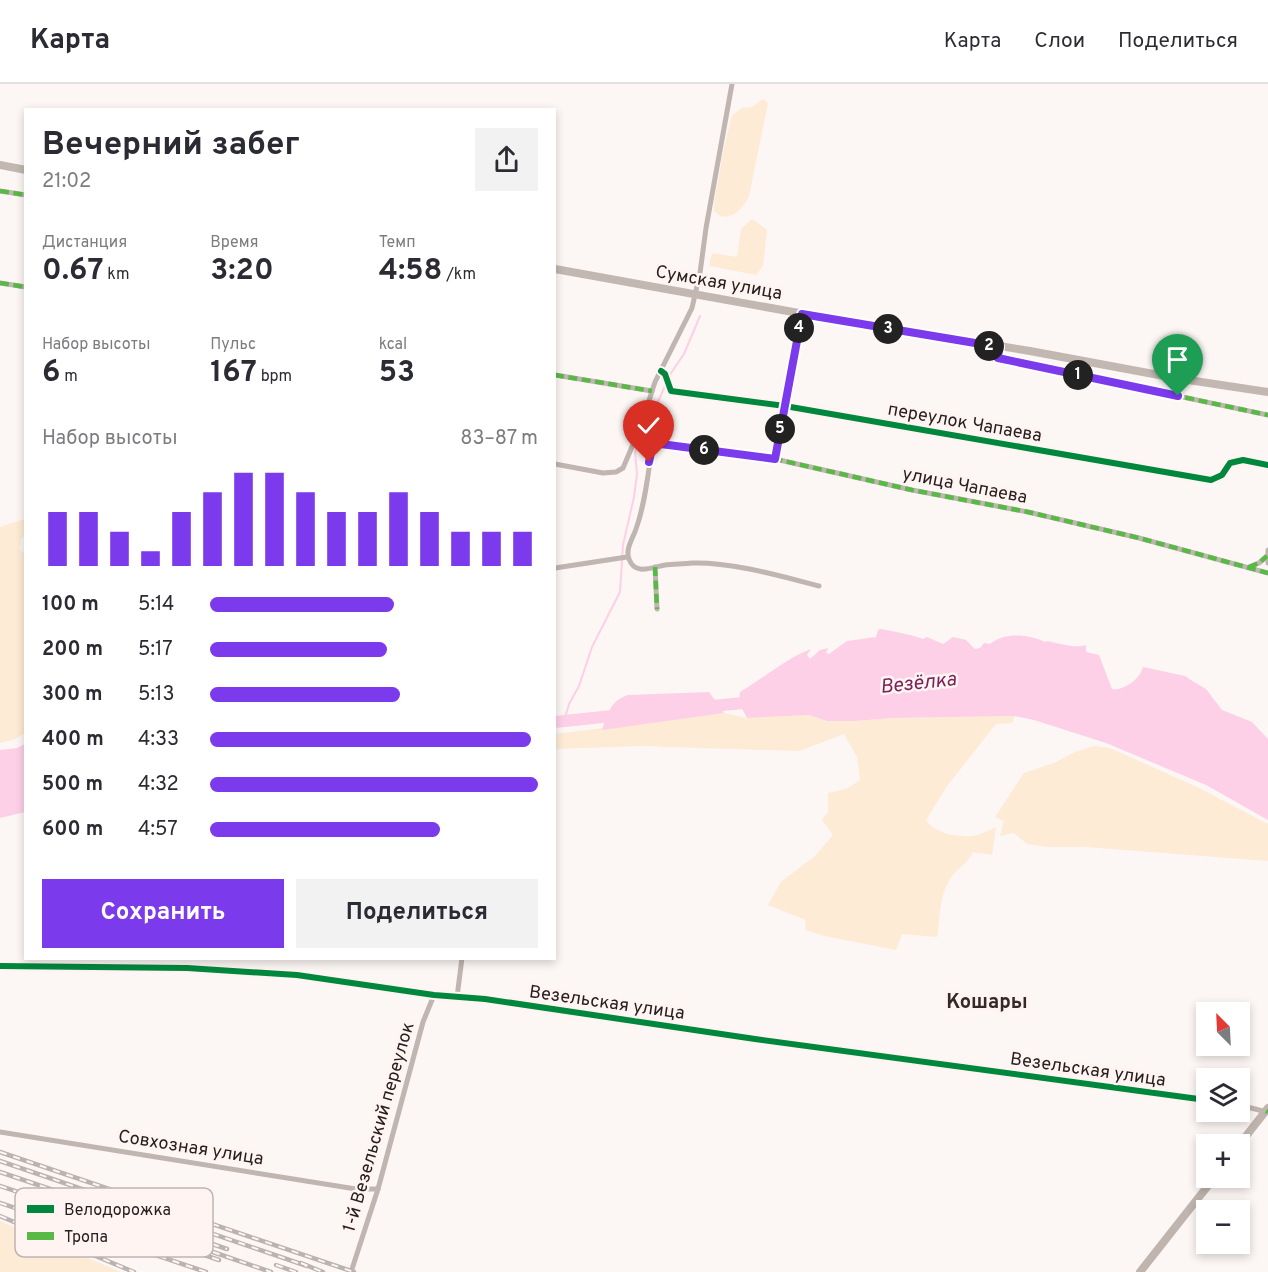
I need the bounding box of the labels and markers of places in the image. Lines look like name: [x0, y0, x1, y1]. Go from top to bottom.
pin: 4: [784, 313, 814, 343]
pin: 3: [873, 314, 903, 344]
pin: 2: [974, 331, 1004, 361]
pin: [1152, 334, 1203, 396]
pin: 1: [1063, 360, 1093, 390]
pin: [623, 400, 674, 462]
pin: 5: [765, 414, 795, 444]
pin: 6: [689, 435, 719, 465]

